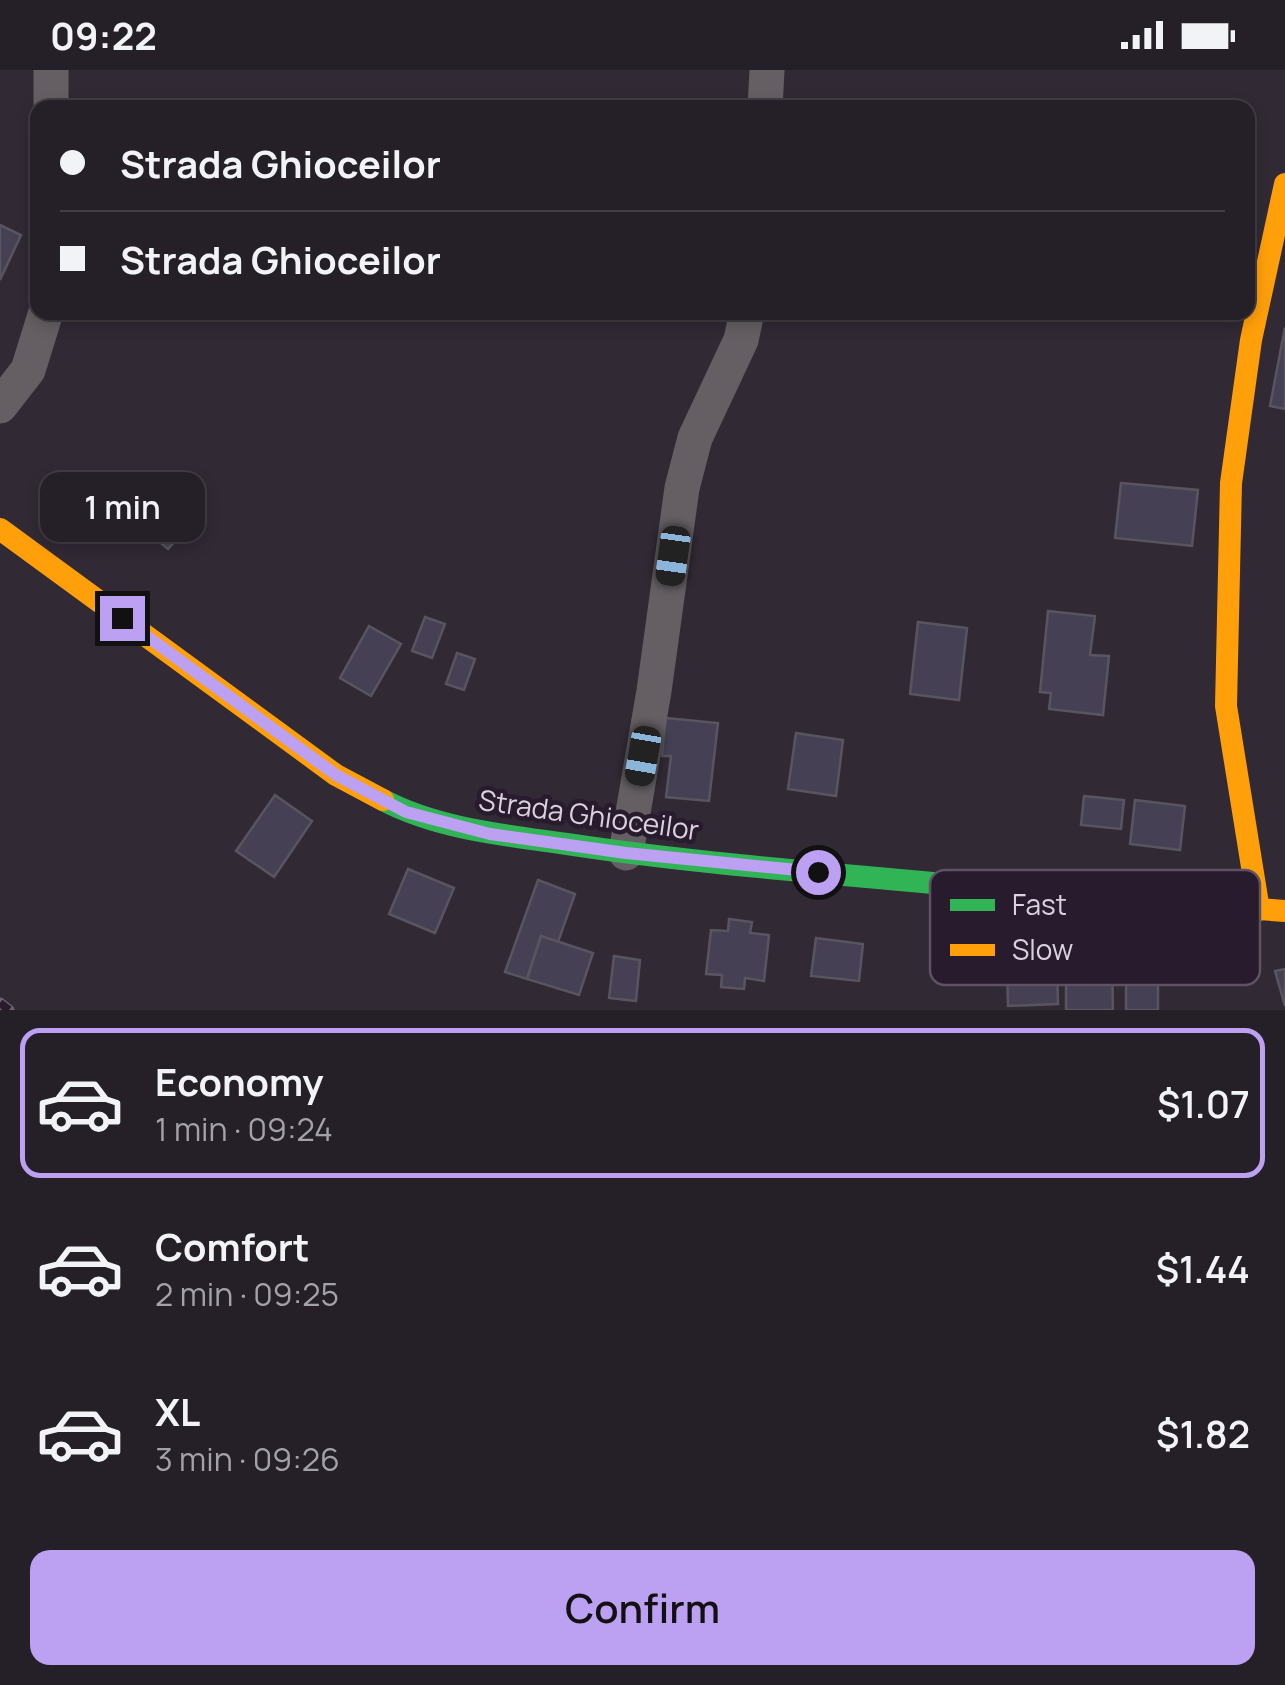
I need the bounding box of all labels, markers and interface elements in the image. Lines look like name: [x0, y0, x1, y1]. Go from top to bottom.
text: 09:22: [50, 9, 157, 61]
text: Strada Ghioceilor: [120, 137, 441, 189]
text: Strada Ghioceilor: [120, 233, 441, 285]
callout: 1 min: [39, 473, 204, 543]
text: 1 min: [84, 485, 161, 529]
car: [654, 524, 692, 588]
route end: [100, 596, 145, 641]
car: [623, 724, 663, 788]
street label: Strada Ghioceilor: [476, 780, 702, 848]
route start: [796, 850, 841, 895]
legend: [930, 870, 1260, 985]
text: Fast: [1012, 885, 1067, 923]
text: Slow: [1012, 930, 1073, 968]
text: Economy: [155, 1055, 324, 1107]
icon: car: [35, 1058, 125, 1148]
text: $1.07: [1157, 1077, 1250, 1129]
text: 1 min · 09:24: [155, 1107, 333, 1151]
text: Comfort: [155, 1220, 309, 1272]
icon: car: [35, 1223, 125, 1313]
text: $1.44: [1156, 1242, 1250, 1294]
text: 2 min · 09:25: [155, 1272, 339, 1316]
text: XL: [155, 1385, 200, 1437]
icon: car: [35, 1388, 125, 1478]
text: $1.82: [1156, 1407, 1250, 1459]
text: 3 min · 09:26: [155, 1437, 340, 1481]
button: Confirm: [30, 1550, 1255, 1665]

